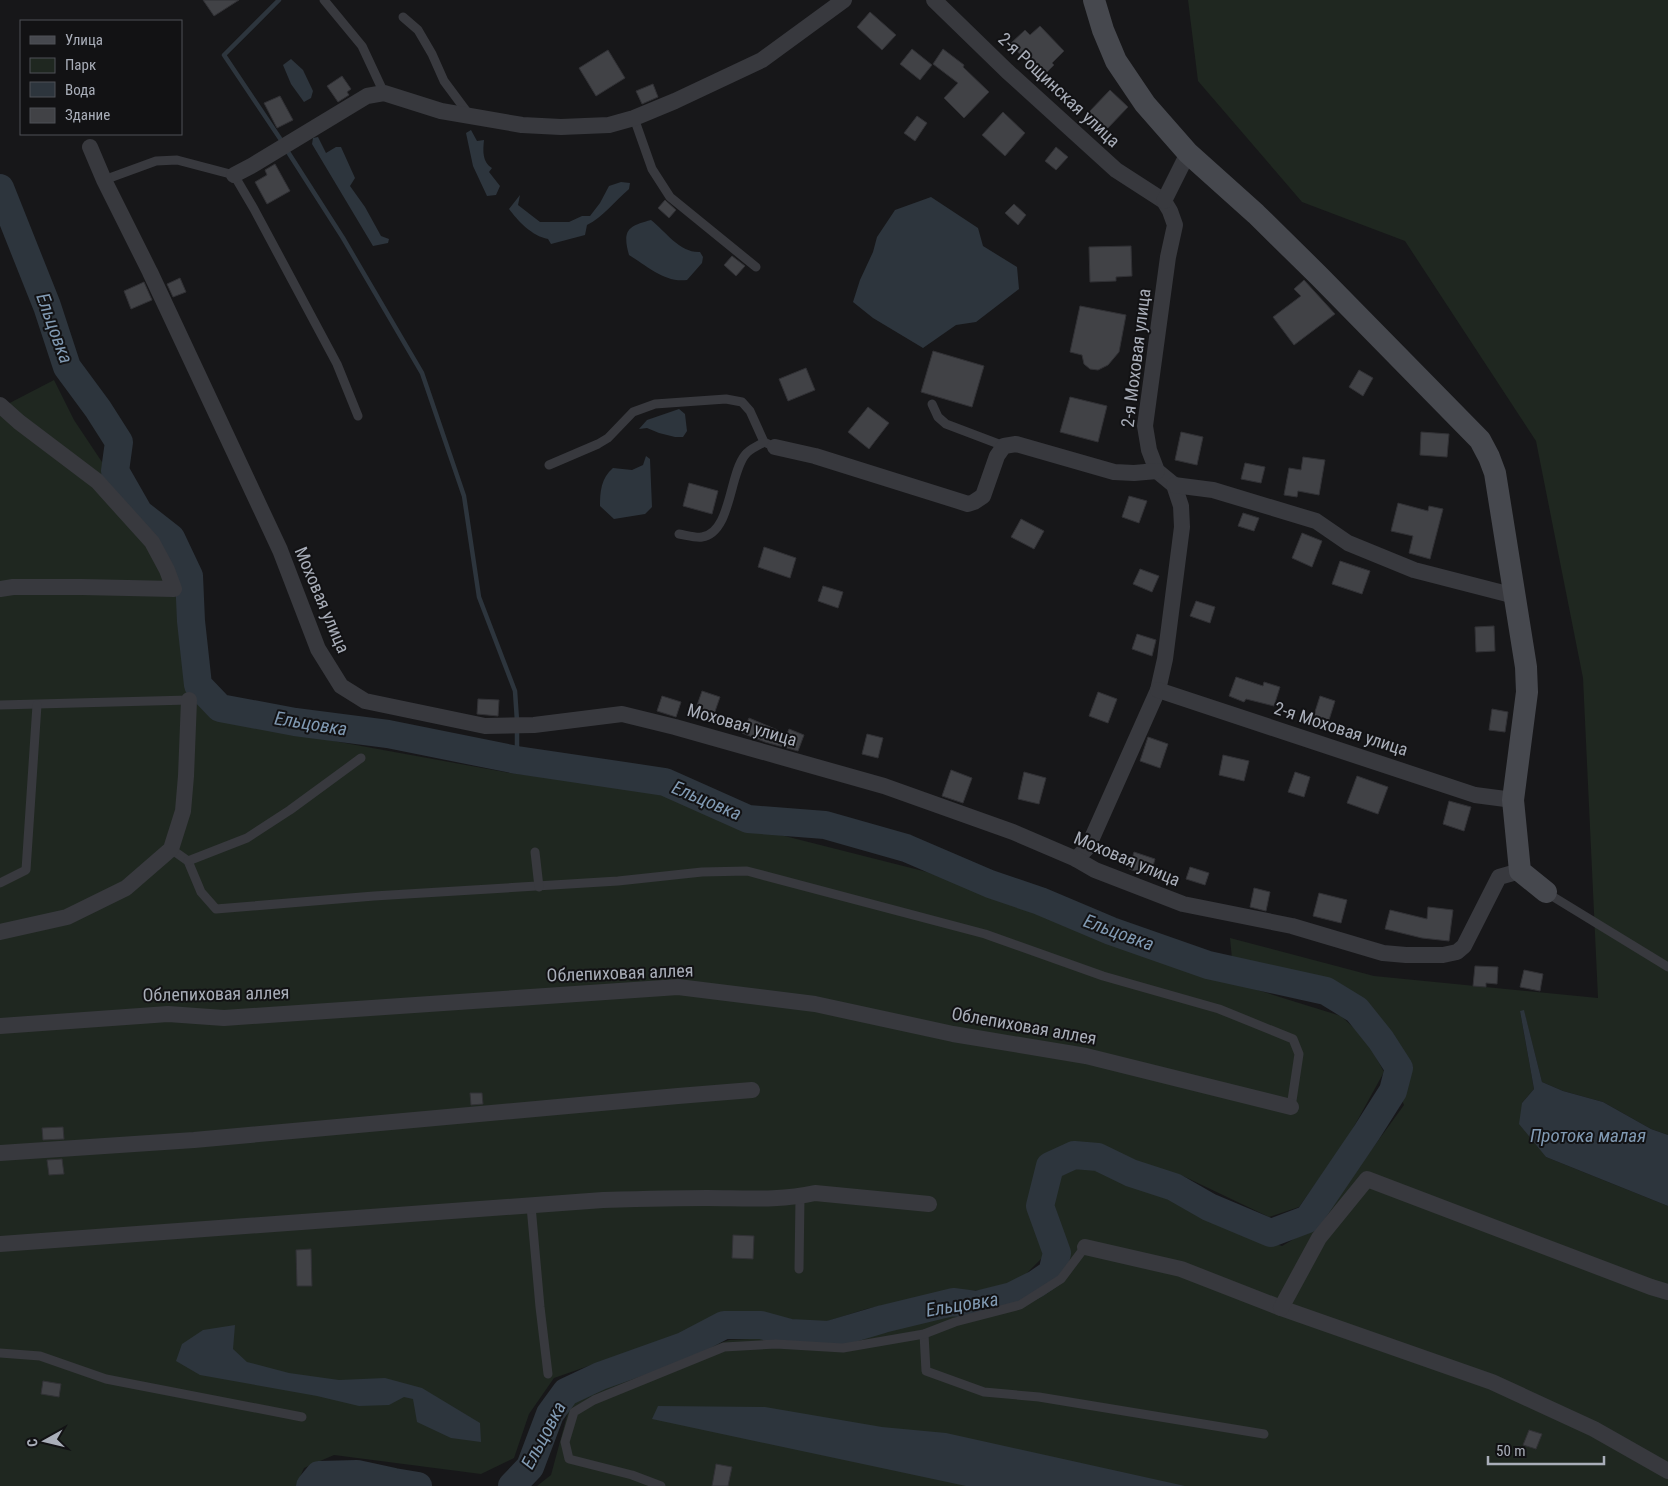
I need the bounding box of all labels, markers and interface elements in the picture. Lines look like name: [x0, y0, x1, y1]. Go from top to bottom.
legend: [20, 20, 182, 135]
street label: 2-я Рощинская улица: [994, 28, 1124, 151]
text: Улица: [65, 31, 103, 49]
text: Парк: [65, 56, 96, 74]
text: Вода: [65, 81, 95, 99]
text: Здание: [65, 106, 110, 124]
street label: 2-я Моховая улица: [1117, 287, 1154, 428]
water label: Ельцовка: [31, 290, 78, 367]
street label: Моховая улица: [291, 544, 354, 656]
street label: 2-я Моховая улица: [1272, 697, 1411, 760]
street label: Моховая улица: [685, 699, 799, 750]
water label: Ельцовка: [273, 706, 349, 741]
water label: Ельцовка: [669, 776, 745, 825]
street label: Моховая улица: [1071, 827, 1183, 890]
water label: Ельцовка: [1080, 909, 1157, 956]
street label: Облепиховая аллея: [546, 959, 694, 986]
street label: Облепиховая аллея: [142, 982, 290, 1005]
street label: Облепиховая аллея: [950, 1002, 1098, 1049]
water label: Протока малая: [1530, 1124, 1646, 1147]
water label: Ельцовка: [924, 1287, 1000, 1322]
water label: Ельцовка: [516, 1397, 571, 1473]
north arrow: [20, 1416, 70, 1466]
scale bar: [1488, 1434, 1604, 1466]
text: С: [24, 1438, 41, 1448]
text: 50 m: [1496, 1442, 1526, 1460]

